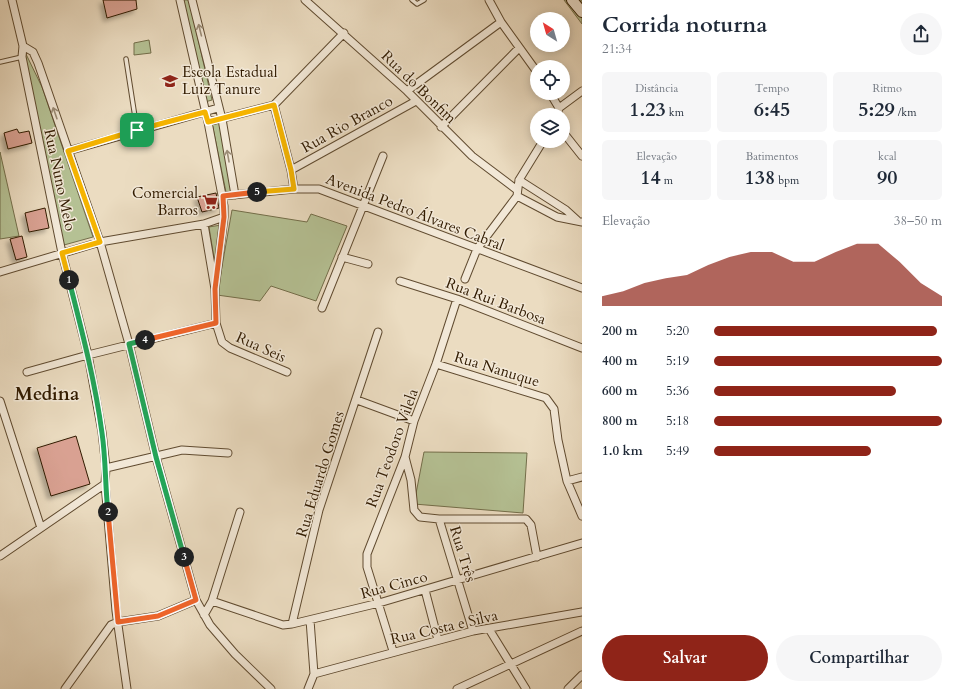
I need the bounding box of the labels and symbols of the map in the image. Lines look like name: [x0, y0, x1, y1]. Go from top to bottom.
north arrow: [530, 12, 570, 52]
one-way arrow: [195, 23, 203, 36]
street label: Rua do Bonfim: [377, 46, 461, 128]
place label: Escola Estadual Luiz Tanure: [182, 62, 278, 99]
school or university icon: Escola Estadual Luiz Tanure: [161, 72, 179, 90]
street label: Rua Rio Branco: [298, 91, 396, 157]
one-way arrow: [51, 106, 58, 119]
pin: [120, 113, 154, 147]
street label: Rua Nuno Melo: [39, 127, 81, 233]
one-way arrow: [224, 150, 232, 163]
street label: Avenida Pedro Álvares Cabral: [323, 169, 507, 255]
pin: 5: [247, 182, 267, 202]
place label: Comercial Barros: [132, 183, 198, 220]
supermarket icon: Comercial Barros: [201, 193, 219, 211]
pin: 1: [59, 270, 79, 290]
street label: Rua Rui Barbosa: [443, 273, 549, 329]
street label: Rua Seis: [233, 327, 289, 367]
pin: 4: [135, 330, 155, 350]
street label: Rua Nanuque: [452, 347, 542, 392]
district label: Medina: [15, 381, 80, 407]
street label: Rua Teodoro Vilela: [361, 385, 423, 510]
street label: Rua Eduardo Gomes: [291, 408, 349, 540]
pin: 2: [98, 502, 118, 522]
street label: Rua Três: [445, 524, 481, 584]
pin: 3: [174, 547, 194, 567]
street label: Rua Cinco: [358, 567, 430, 603]
street label: Rua Costa e Silva: [388, 605, 500, 649]

